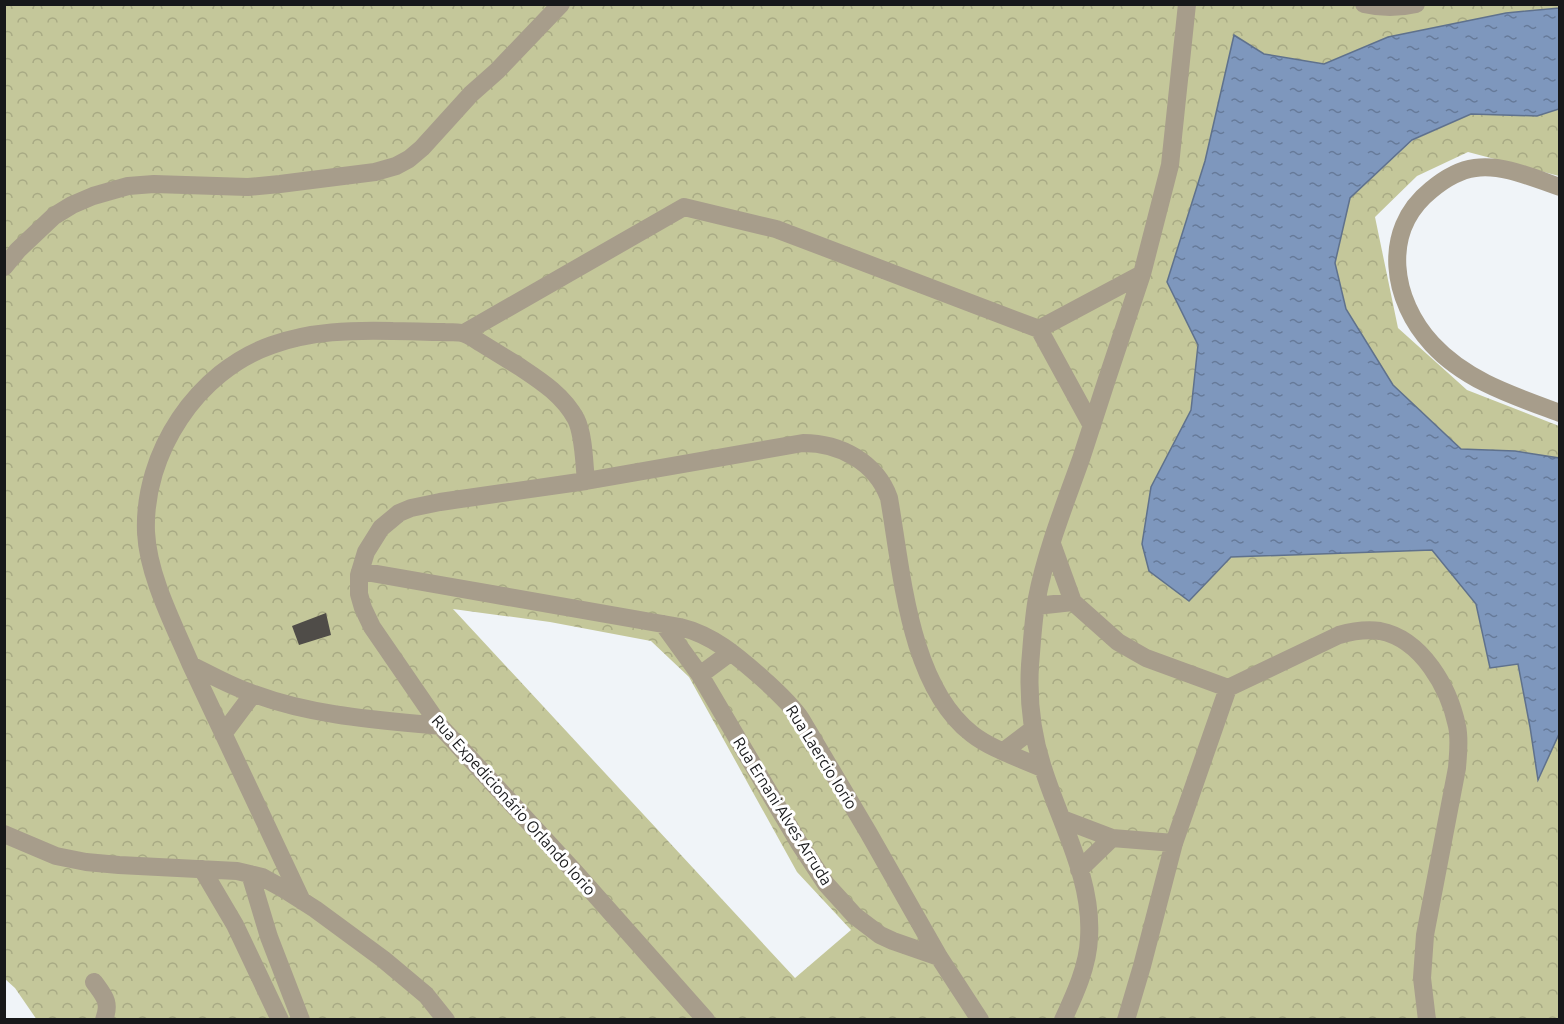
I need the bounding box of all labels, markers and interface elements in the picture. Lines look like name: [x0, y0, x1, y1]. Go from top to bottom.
street label: Rua Laercio Iorio: [783, 702, 861, 812]
street label: Rua Expedicionário Orlando Iorio: [428, 711, 600, 899]
street label: Rua Ernani Alves Arruda: [730, 734, 836, 888]

